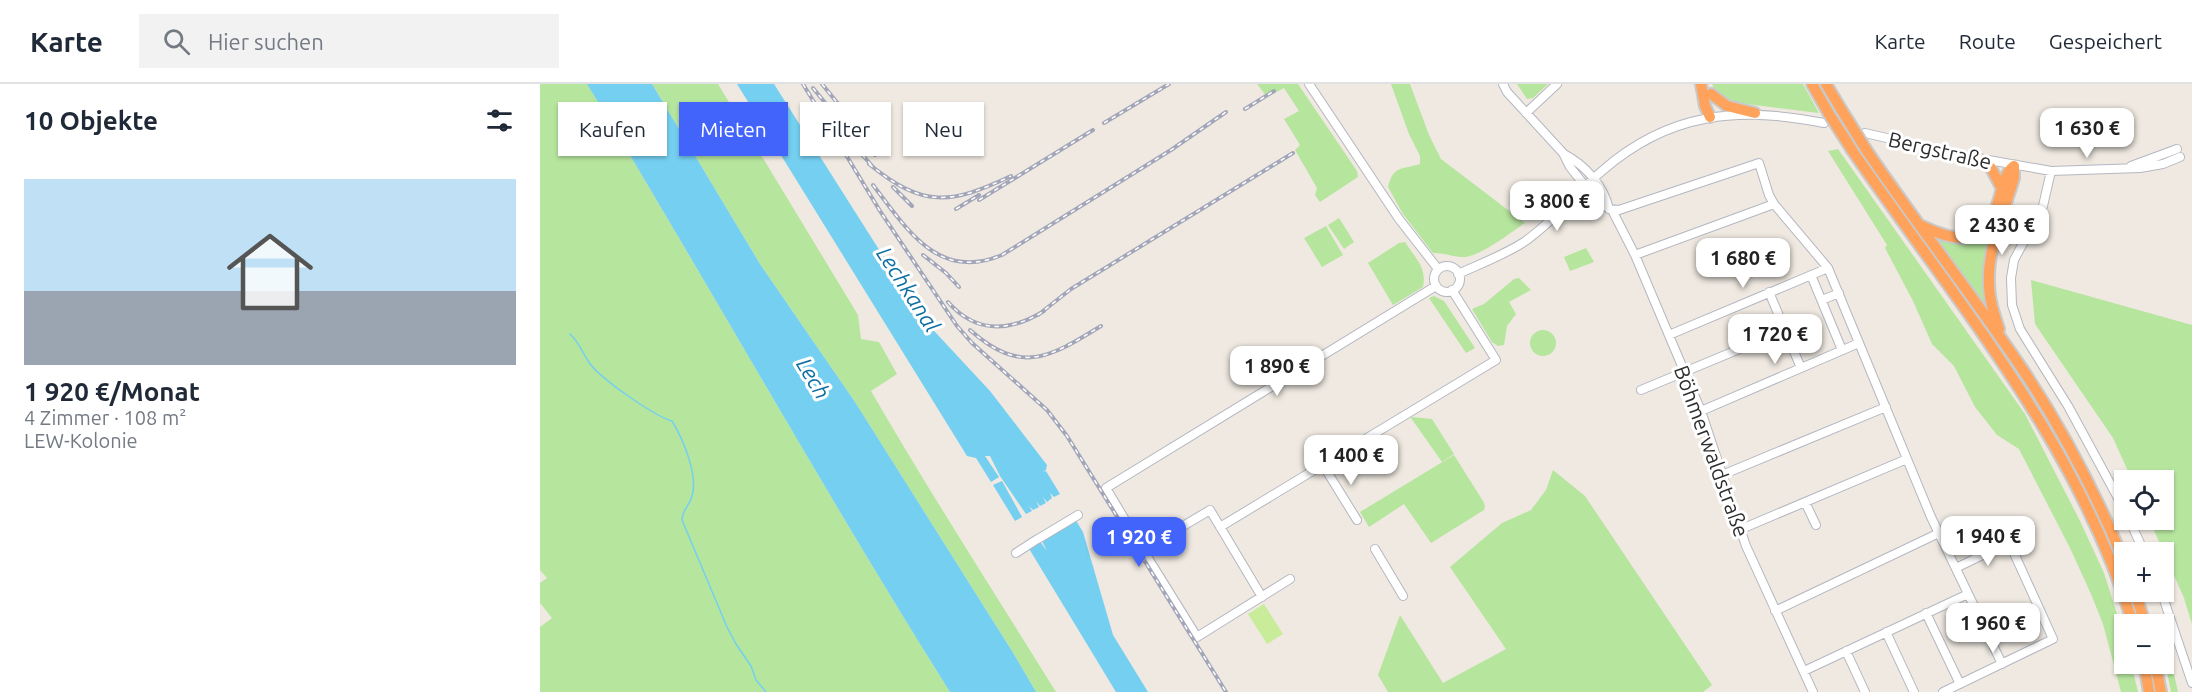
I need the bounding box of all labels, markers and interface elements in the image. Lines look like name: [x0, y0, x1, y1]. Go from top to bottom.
search box: [139, 14, 559, 68]
icon: search: [160, 25, 193, 58]
text: Karte: [30, 26, 103, 57]
text: Hier suchen: [208, 29, 324, 54]
text: Karte: [1874, 29, 1926, 53]
text: Route: [1959, 29, 2016, 53]
text: Gespeichert: [2049, 29, 2162, 53]
chip: Kaufen: [558, 102, 667, 156]
chip: Mieten: [679, 102, 788, 156]
chip: Filter: [800, 102, 891, 156]
chip: Neu: [903, 102, 984, 156]
icon: filters: [483, 104, 516, 137]
text: 10 Objekte: [24, 106, 158, 135]
pin: 1 630 €: [2032, 108, 2142, 159]
text: 1 630 €: [2054, 116, 2120, 139]
street label: Bergstraße: [1886, 126, 1994, 174]
pin: 3 800 €: [1502, 181, 1612, 232]
text: 3 800 €: [1524, 189, 1590, 212]
pin: 2 430 €: [1947, 205, 2057, 256]
text: 2 430 €: [1969, 213, 2035, 236]
icon: home: [216, 218, 324, 326]
pin: 1 680 €: [1688, 238, 1798, 289]
water label: Lechkanal: [872, 242, 946, 336]
text: 1 680 €: [1710, 246, 1776, 269]
pin: 1 720 €: [1720, 314, 1830, 365]
text: 1 720 €: [1742, 322, 1808, 345]
pin: 1 890 €: [1222, 346, 1332, 397]
water label: Lech: [792, 353, 836, 403]
text: 1 890 €: [1244, 354, 1310, 377]
street label: Böhmerwaldstraße: [1670, 362, 1754, 540]
text: 1 920 €/Monat: [24, 377, 200, 406]
text: 4 Zimmer · 108 m²: [24, 406, 186, 429]
text: LEW-Kolonie: [24, 429, 138, 452]
pin: 1 400 €: [1296, 435, 1406, 486]
text: 1 400 €: [1318, 443, 1384, 466]
map controls: [2114, 470, 2174, 674]
button: locate: [2114, 470, 2174, 530]
pin: 1 940 €: [1933, 516, 2043, 567]
pin: 1 920 €: [1084, 517, 1194, 568]
text: 1 940 €: [1955, 524, 2021, 547]
text: 1 920 €: [1106, 525, 1172, 548]
button: +: [2114, 542, 2174, 602]
pin: 1 960 €: [1938, 603, 2048, 654]
text: 1 960 €: [1960, 611, 2026, 634]
button: −: [2114, 614, 2174, 674]

